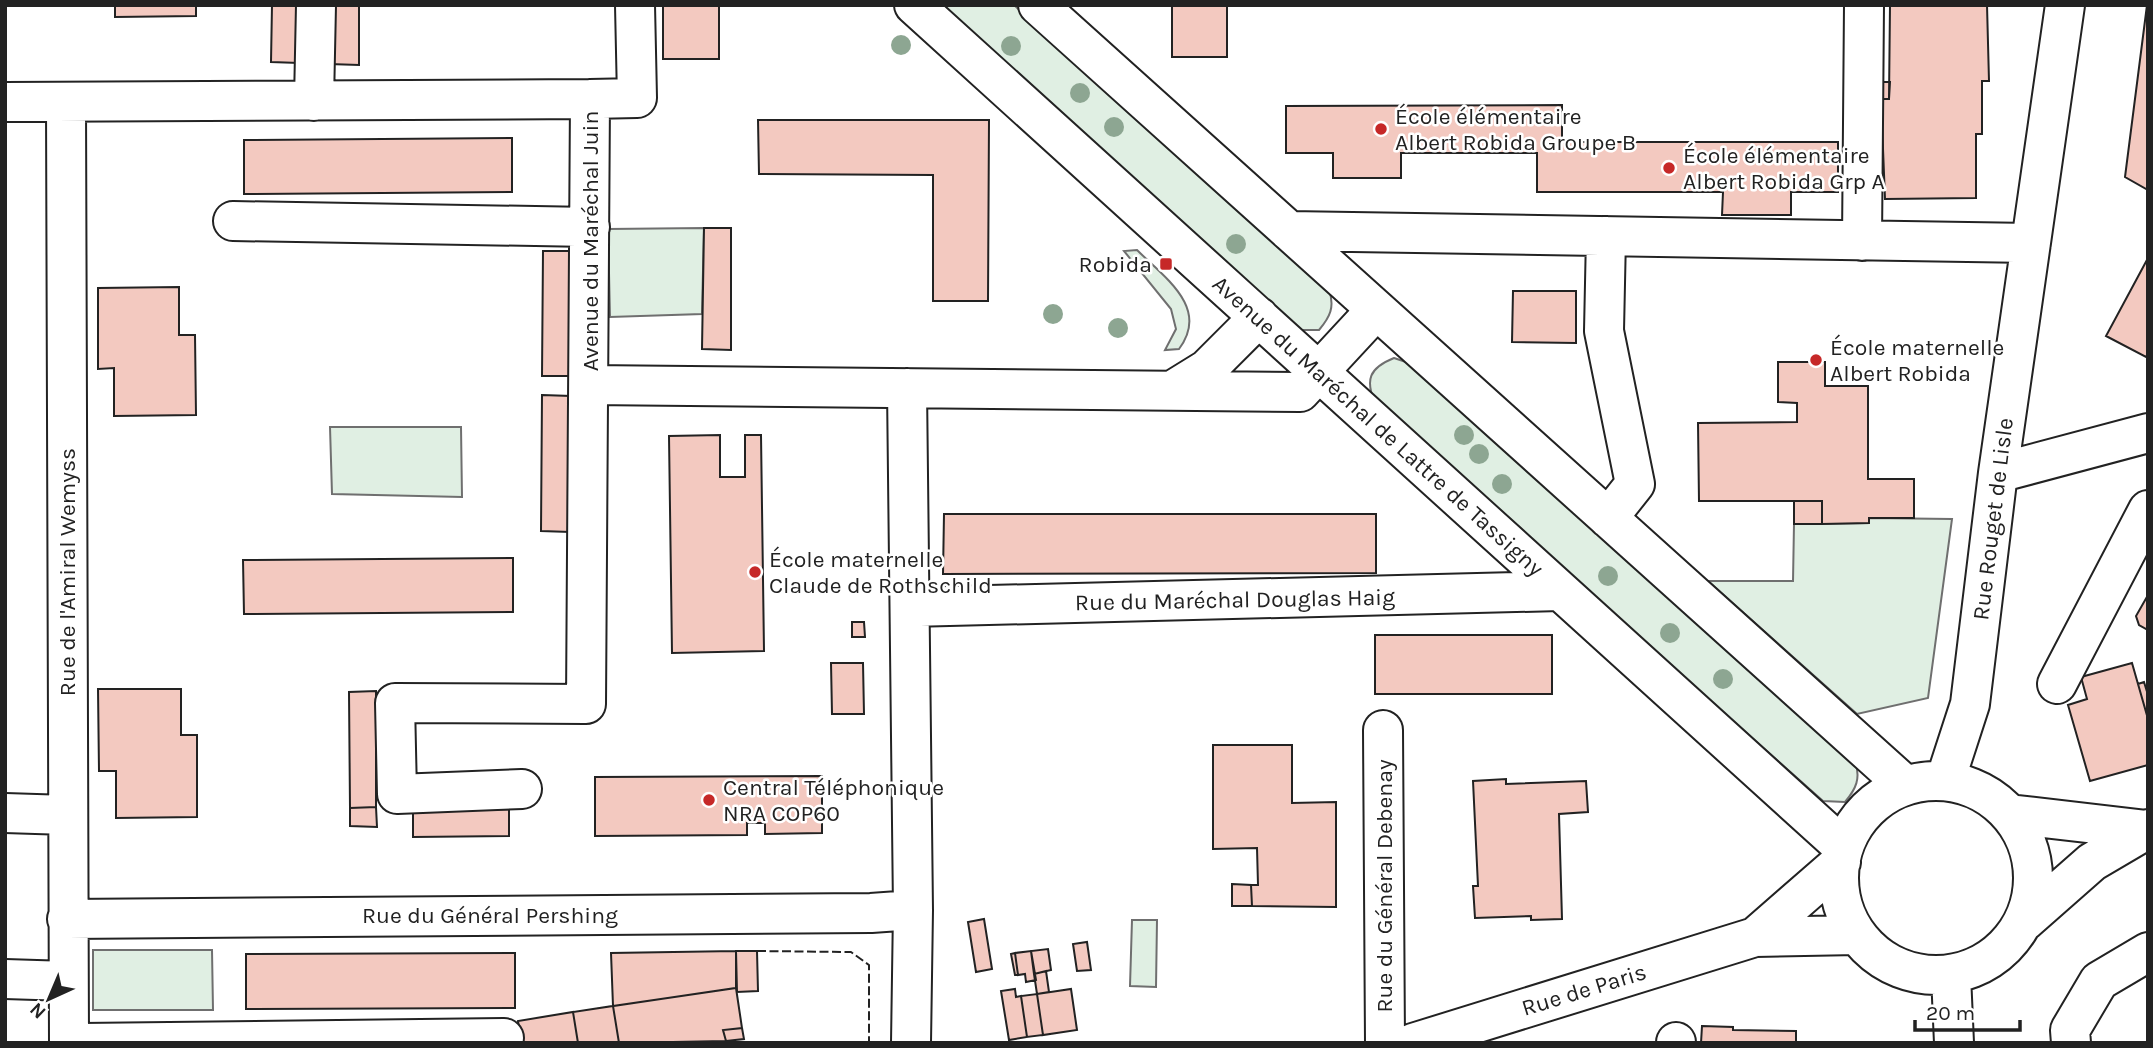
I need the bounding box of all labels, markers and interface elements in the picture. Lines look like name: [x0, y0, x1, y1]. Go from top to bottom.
place label: École élémentaire Albert Robida Groupe B: [1395, 103, 1636, 156]
street label: Avenue du Maréchal Juin: [577, 111, 604, 371]
marker: École élémentaire Albert Robida Groupe B: [1373, 121, 1389, 137]
place label: École élémentaire Albert Robida Grp A: [1683, 142, 1885, 195]
marker: École élémentaire Albert Robida Grp A: [1661, 160, 1677, 176]
place label: Robida: [1079, 251, 1152, 278]
marker: Robida: [1158, 256, 1174, 272]
street label: Avenue du Maréchal de Lattre de Tassigny: [1207, 270, 1549, 582]
place label: École maternelle Albert Robida: [1830, 334, 2004, 387]
marker: École maternelle Albert Robida: [1808, 352, 1824, 368]
street label: Rue Rouget de Lisle: [1967, 416, 2019, 622]
street label: Rue de l'Amiral Wemyss: [54, 448, 81, 696]
place label: École maternelle Claude de Rothschild: [769, 546, 992, 599]
marker: École maternelle Claude de Rothschild: [747, 564, 763, 580]
street label: Rue du Maréchal Douglas Haig: [1075, 584, 1395, 616]
street label: Rue du Général Debenay: [1371, 759, 1398, 1013]
place label: Central Téléphonique NRA COP60: [723, 774, 944, 827]
marker: Central Téléphonique NRA COP60: [701, 792, 717, 808]
street label: Rue du Général Pershing: [362, 902, 618, 929]
street label: Rue de Paris: [1518, 958, 1650, 1022]
north arrow: [14, 964, 84, 1034]
scale bar: [1915, 988, 2020, 1032]
text: N: [25, 998, 50, 1023]
text: 20 m: [1926, 1001, 1975, 1025]

